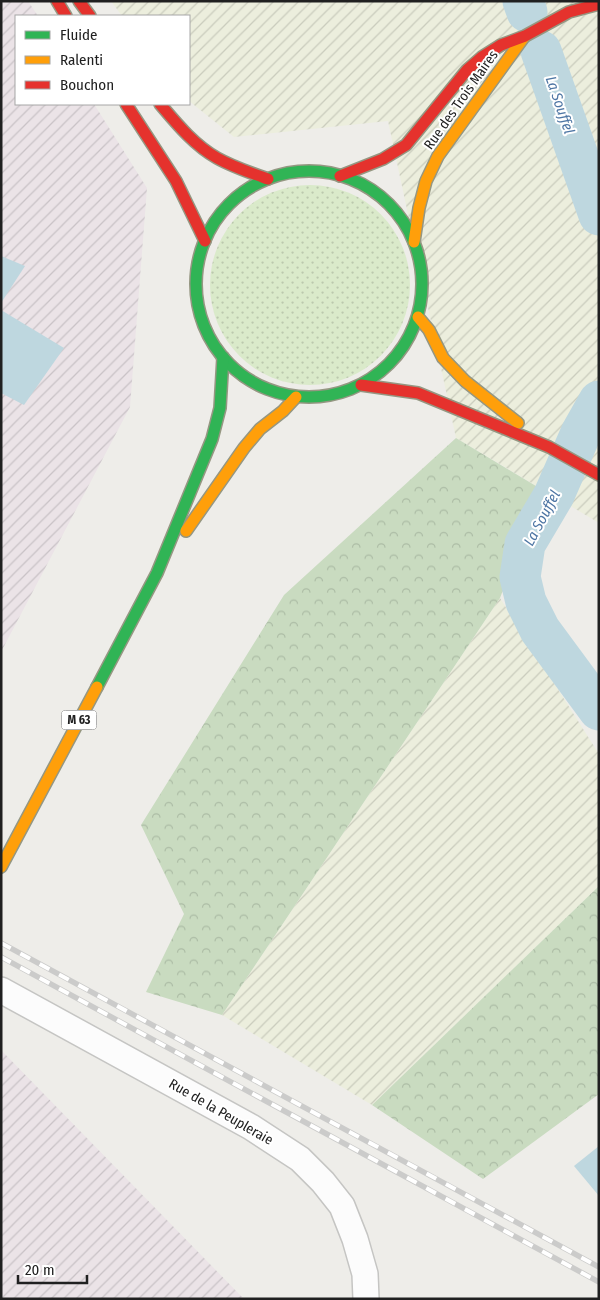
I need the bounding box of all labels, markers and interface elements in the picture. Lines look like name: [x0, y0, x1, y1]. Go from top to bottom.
legend: [15, 15, 190, 105]
text: Fluide: [60, 26, 97, 44]
street label: Rue des Trois Maires: [420, 47, 502, 153]
text: Ralenti: [60, 51, 103, 69]
water label: La Souffel: [542, 74, 578, 136]
text: Bouchon: [60, 76, 114, 94]
water label: La Souffel: [520, 487, 564, 549]
road number: M 63: [62, 710, 96, 730]
street label: Rue de la Peupleraie: [166, 1075, 276, 1149]
scale bar: [18, 1252, 86, 1284]
text: 20 m: [25, 1261, 55, 1279]

